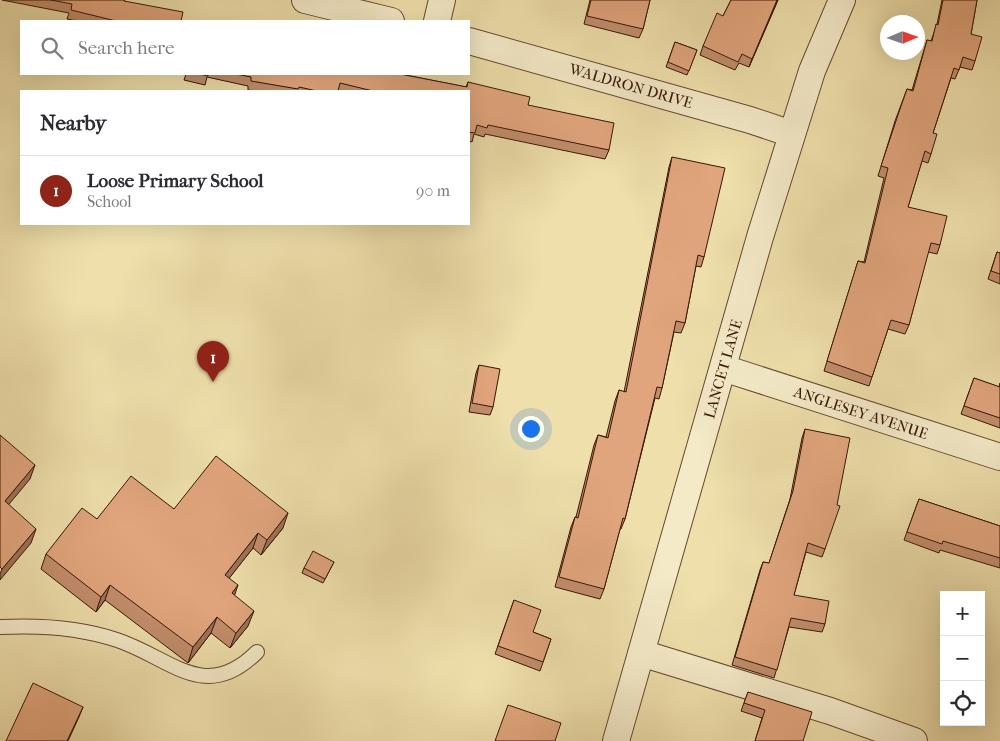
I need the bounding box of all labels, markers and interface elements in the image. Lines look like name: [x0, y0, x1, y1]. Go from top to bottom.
north arrow: [880, 15, 925, 60]
search box: [20, 20, 470, 75]
icon: search: [38, 34, 66, 62]
text: Search here: [78, 37, 174, 59]
street label: WALDRON DRIVE: [566, 60, 695, 112]
text: Nearby: [40, 111, 106, 135]
text: Loose Primary School: [87, 170, 263, 192]
text: 1: [53, 181, 59, 200]
text: 90 m: [416, 181, 450, 200]
text: School: [87, 192, 132, 211]
street label: LANCET LANE: [700, 317, 746, 421]
pin: 1: [197, 341, 229, 382]
street label: ANGLESEY AVENUE: [791, 382, 930, 443]
your location: [518, 416, 544, 442]
map controls: [940, 591, 985, 726]
button: +: [940, 591, 985, 636]
button: −: [940, 636, 985, 681]
button: locate: [940, 681, 985, 726]

